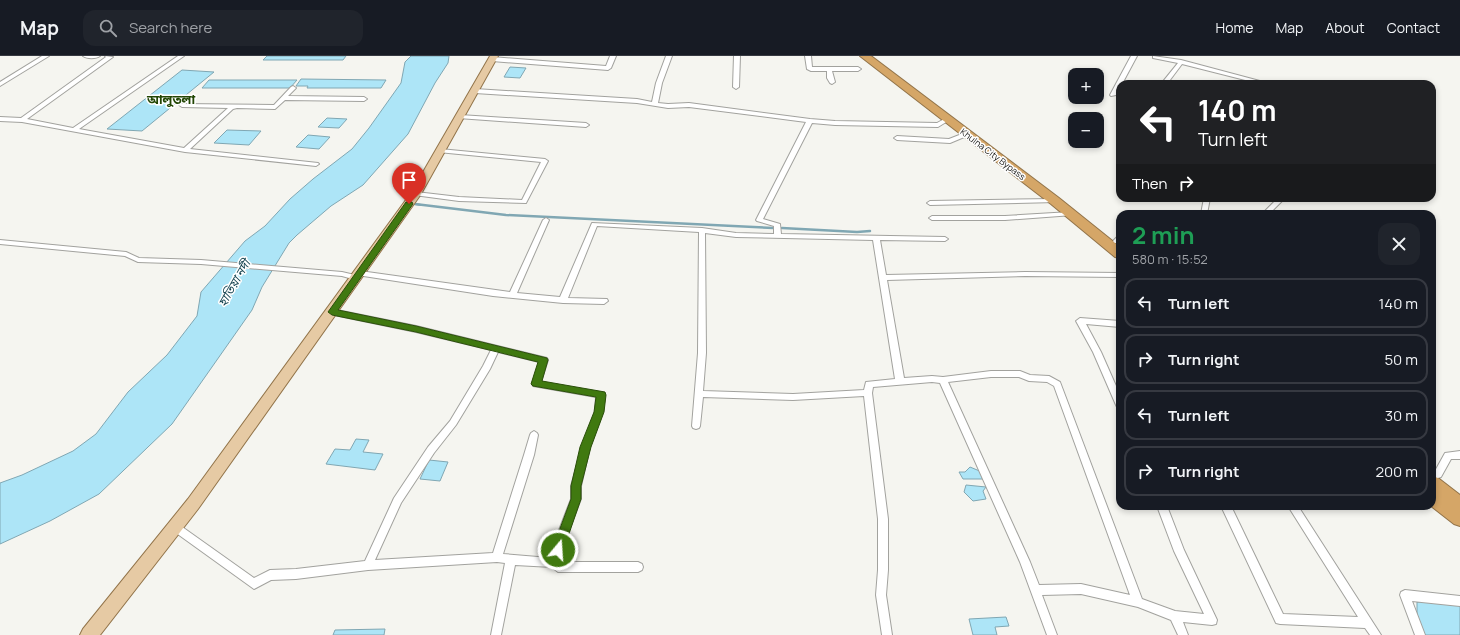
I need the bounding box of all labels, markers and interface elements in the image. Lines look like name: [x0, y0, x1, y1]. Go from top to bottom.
search box: [83, 10, 363, 46]
text: Map: [20, 15, 59, 41]
icon: search: [97, 17, 119, 39]
text: Search here: [129, 17, 212, 38]
text: Home: [1216, 18, 1253, 37]
text: Map: [1275, 18, 1303, 37]
text: About: [1325, 18, 1365, 37]
text: Contact: [1387, 18, 1440, 37]
map controls: [1068, 68, 1104, 148]
button: +: [1068, 68, 1104, 104]
district label: আলুতলা: [146, 90, 195, 108]
text: 140 m: [1198, 91, 1277, 129]
icon: left: [1132, 96, 1184, 148]
button: −: [1068, 112, 1104, 148]
street label: Khulna City Bypass: [958, 125, 1029, 183]
text: Turn left: [1198, 127, 1268, 151]
pin: [392, 163, 426, 204]
icon: arrive: [398, 169, 420, 191]
icon: right: [1175, 172, 1197, 194]
text: Then: [1132, 173, 1167, 194]
text: 2 min: [1132, 218, 1194, 251]
button: close: [1378, 223, 1420, 265]
text: 580 m · 15:52: [1132, 250, 1208, 268]
water label: হাতিয়া নদী: [214, 254, 256, 310]
icon: left: [1134, 292, 1156, 314]
text: Turn left: [1168, 293, 1230, 314]
text: 140 m: [1378, 293, 1418, 314]
icon: right: [1134, 348, 1156, 370]
text: Turn right: [1168, 349, 1239, 370]
text: 50 m: [1384, 349, 1418, 370]
icon: left: [1134, 404, 1156, 426]
text: Turn left: [1168, 405, 1230, 426]
text: 30 m: [1385, 405, 1418, 426]
icon: right: [1134, 460, 1156, 482]
text: Turn right: [1168, 461, 1239, 482]
text: 200 m: [1375, 461, 1418, 482]
position arrow: [537, 529, 579, 571]

